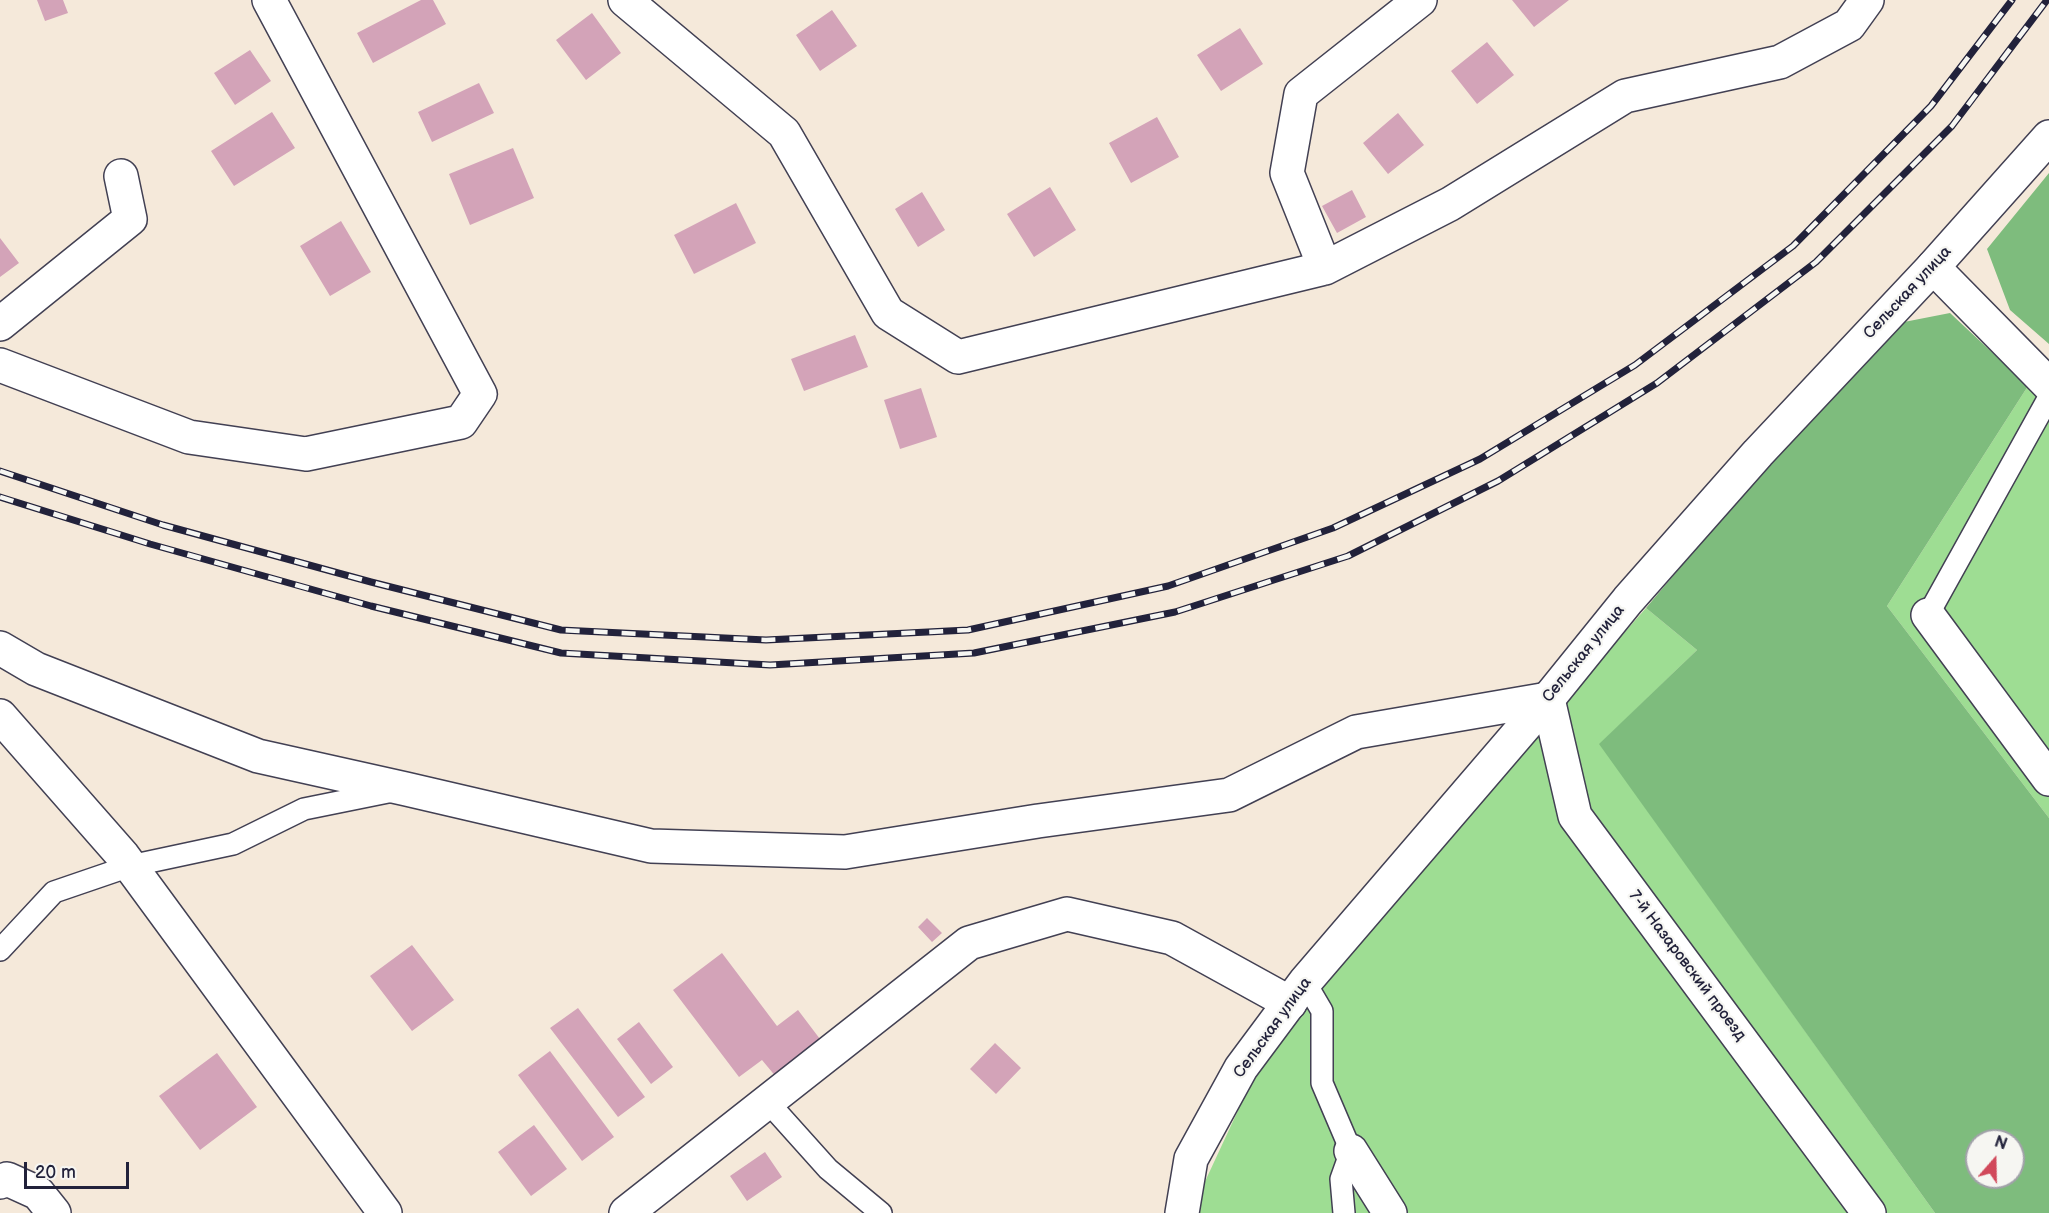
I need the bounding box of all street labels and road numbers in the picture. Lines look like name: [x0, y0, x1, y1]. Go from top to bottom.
street label: Сельская улица: [1860, 243, 1956, 343]
street label: Сельская улица: [1539, 601, 1629, 707]
street label: 7-й Назаровский проезд: [1624, 887, 1750, 1045]
street label: Сельская улица: [1230, 974, 1316, 1082]

